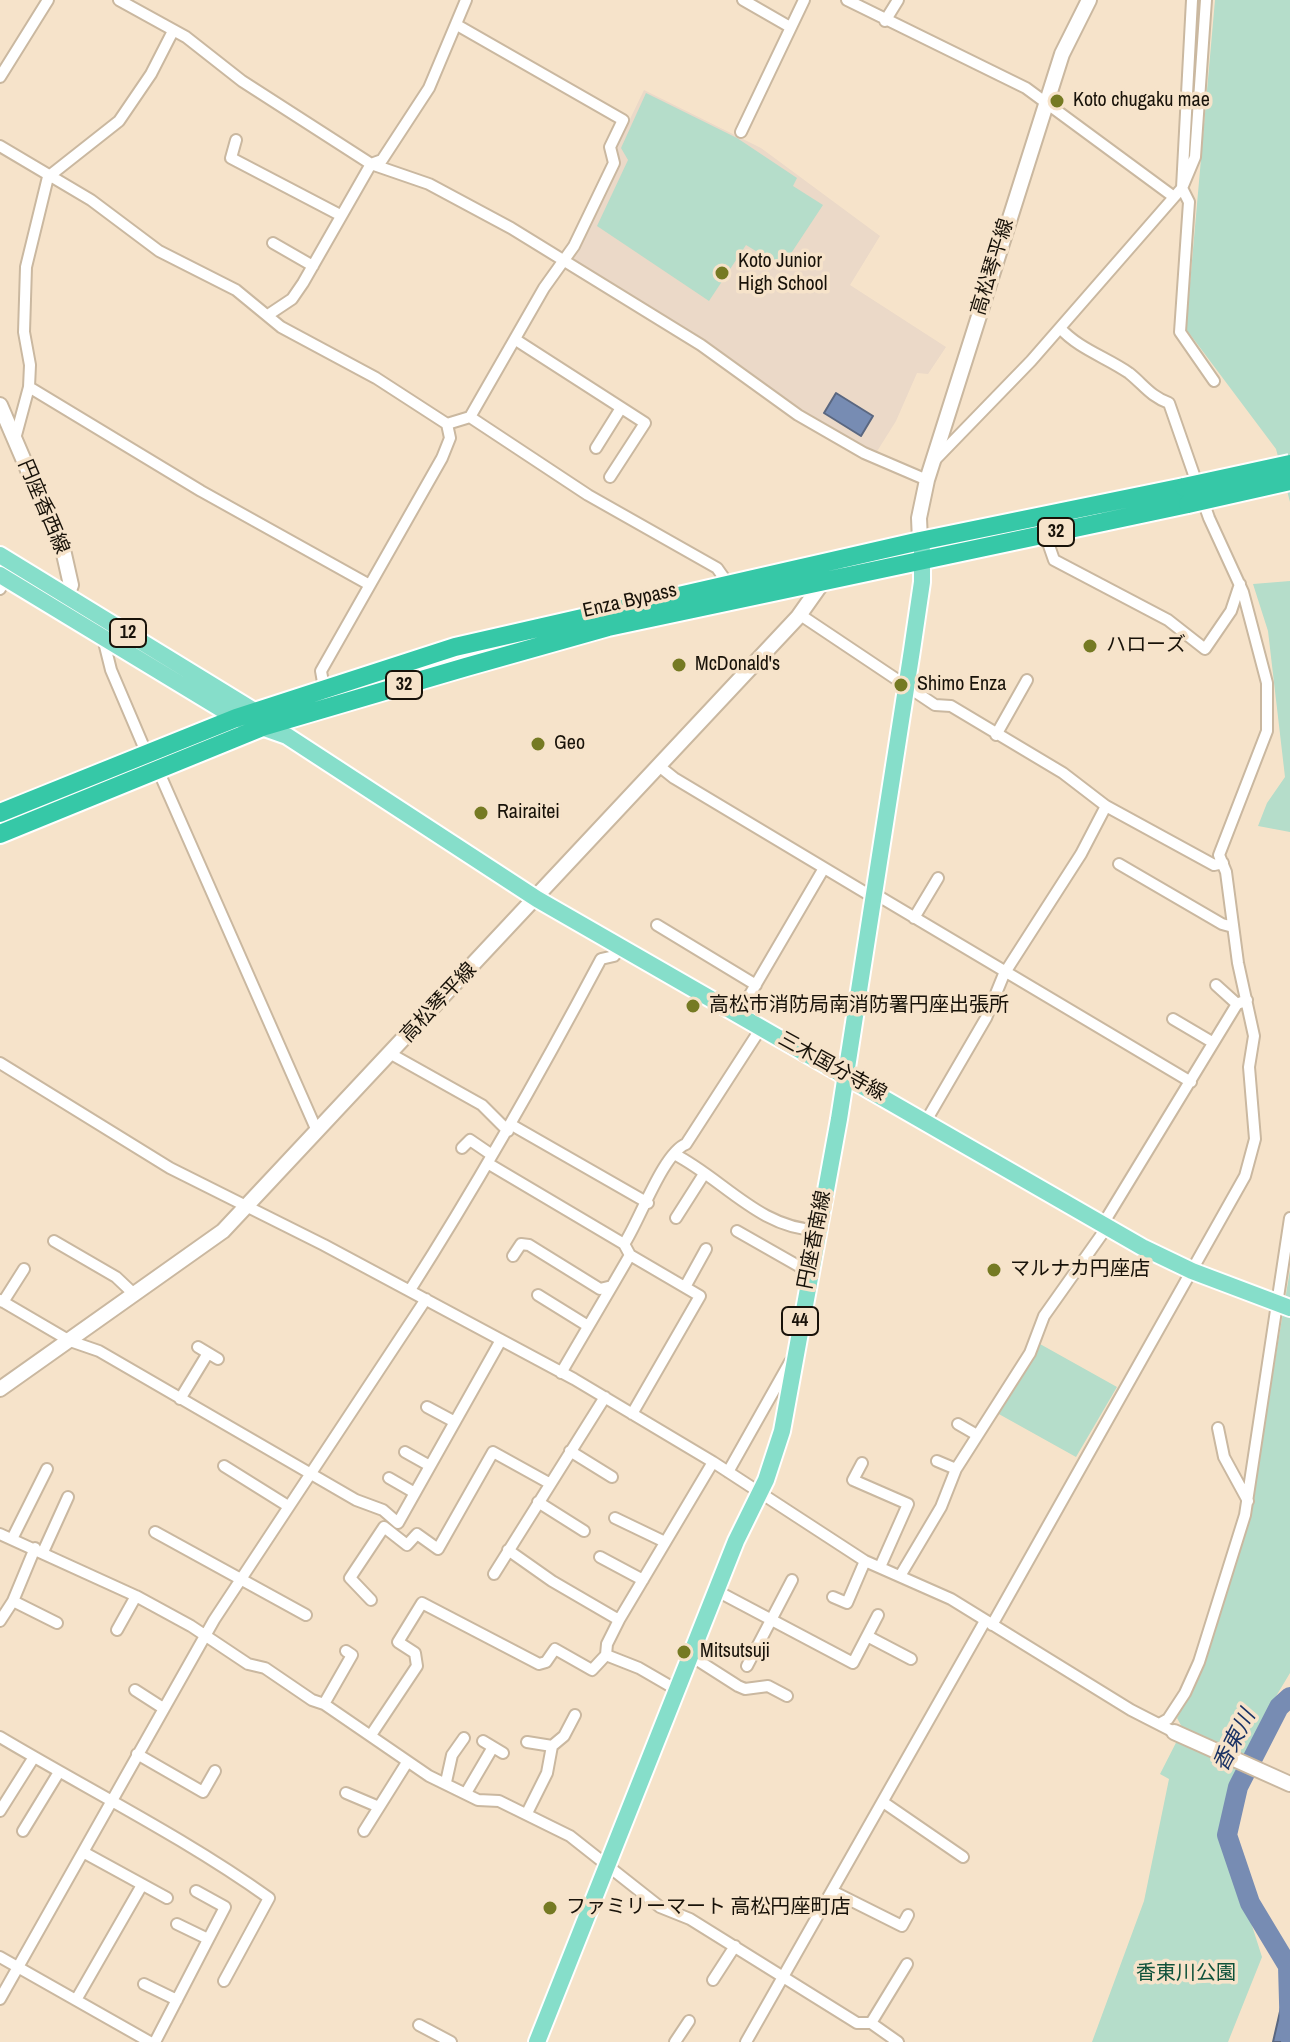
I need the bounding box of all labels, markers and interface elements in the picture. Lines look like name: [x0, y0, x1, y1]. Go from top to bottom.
place label: Koto chugaku mae: [1073, 89, 1210, 113]
marker: Koto chugaku mae: [1048, 92, 1066, 110]
street label: 高松琴平線: [967, 216, 1019, 318]
place label: Koto Junior High School: [738, 250, 827, 297]
marker: Koto Junior High School: [713, 264, 731, 282]
street label: 円座香西線: [12, 456, 74, 558]
road number: 32: [1038, 518, 1074, 546]
street label: Enza Bypass: [581, 579, 679, 623]
road number: 12: [110, 619, 146, 647]
place label: ハローズ: [1106, 634, 1186, 658]
marker: ハローズ: [1081, 637, 1099, 655]
place label: McDonald's: [695, 653, 780, 677]
marker: McDonald's: [670, 656, 688, 674]
road number: 32: [386, 671, 422, 699]
place label: Shimo Enza: [917, 673, 1006, 697]
marker: Shimo Enza: [892, 676, 910, 694]
place label: Geo: [554, 732, 585, 756]
marker: Geo: [529, 735, 547, 753]
place label: Rairaitei: [497, 801, 560, 825]
marker: Rairaitei: [472, 804, 490, 822]
street label: 高松琴平線: [396, 958, 482, 1048]
place label: 高松市消防局南消防署円座出張所: [709, 994, 1009, 1018]
marker: 高松市消防局南消防署円座出張所: [684, 997, 702, 1015]
street label: 三木国分寺線: [774, 1027, 890, 1107]
street label: 円座香南線: [794, 1189, 836, 1291]
place label: マルナカ円座店: [1010, 1258, 1150, 1282]
marker: マルナカ円座店: [985, 1261, 1003, 1279]
road number: 44: [782, 1307, 818, 1335]
place label: Mitsutsuji: [700, 1640, 770, 1664]
marker: Mitsutsuji: [675, 1643, 693, 1661]
water label: 香東川: [1208, 1706, 1262, 1776]
place label: ファミリーマート 高松円座町店: [566, 1896, 851, 1920]
marker: ファミリーマート 高松円座町店: [541, 1899, 559, 1917]
park label: 香東川公園: [1136, 1962, 1236, 1986]

